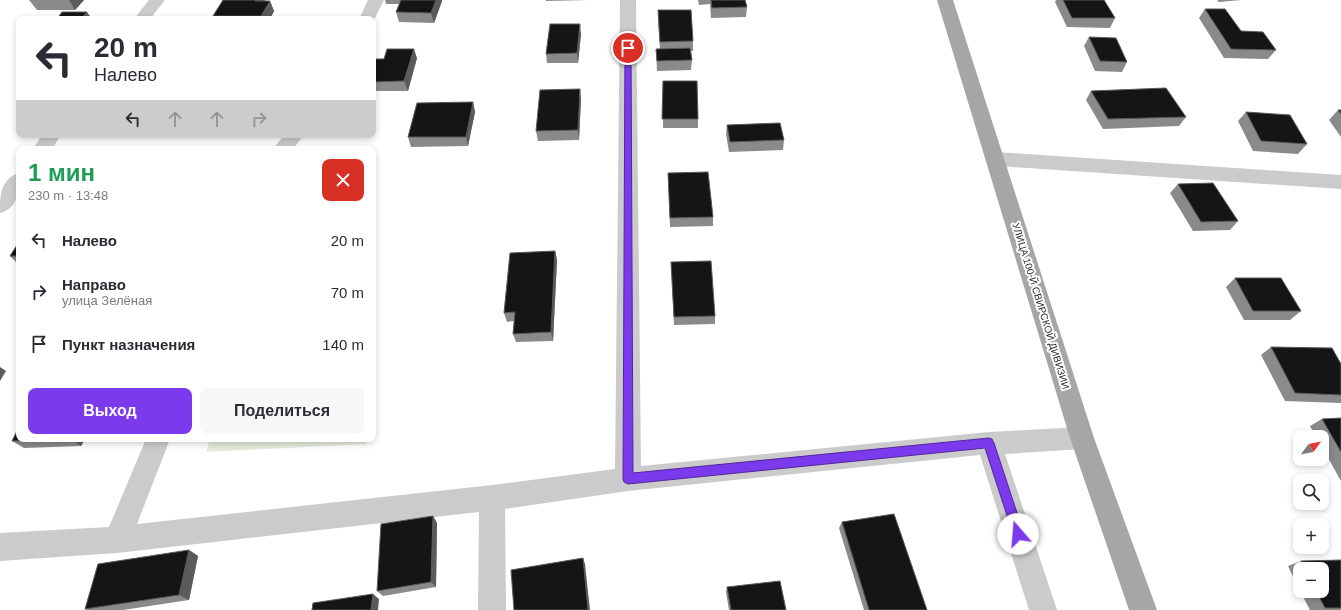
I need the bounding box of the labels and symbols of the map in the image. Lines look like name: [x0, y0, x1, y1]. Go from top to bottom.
pin: [611, 31, 645, 65]
street label: УЛИЦА 100-Й СВИРСКОЙ ДИВИЗИИ: [1010, 221, 1073, 390]
north arrow: [1293, 430, 1329, 466]
position arrow: [997, 513, 1039, 555]

